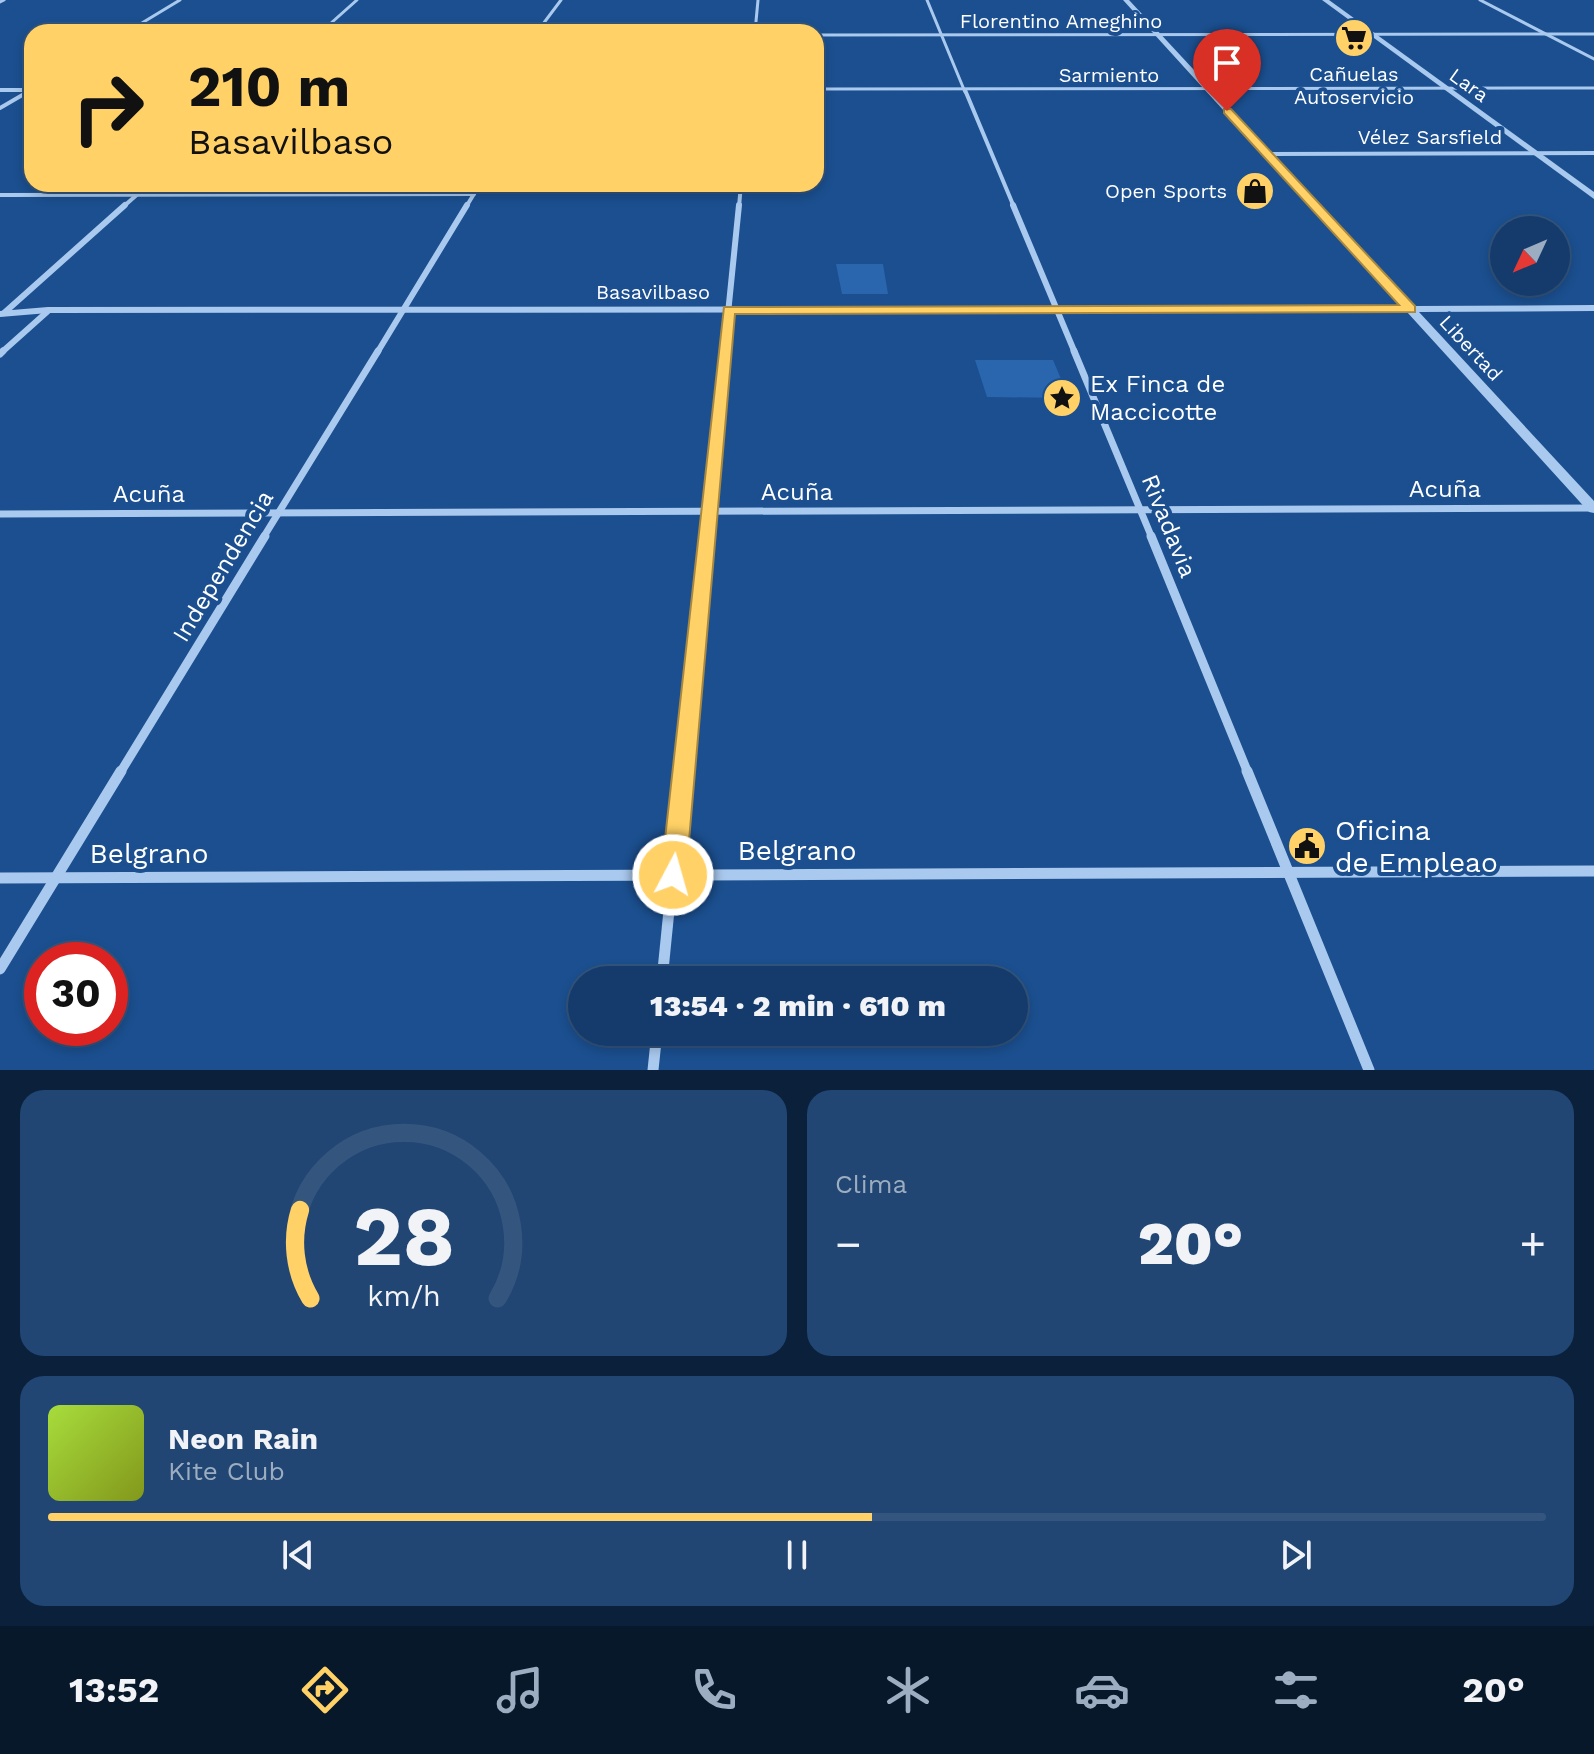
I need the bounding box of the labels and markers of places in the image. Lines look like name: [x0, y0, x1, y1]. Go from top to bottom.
supermarket icon: Cañuelas Autoservicio: [1333, 17, 1375, 59]
pin: [1193, 29, 1261, 111]
place label: Cañuelas Autoservicio: [1294, 62, 1414, 109]
shop icon: Open Sports: [1234, 170, 1276, 212]
place label: Open Sports: [1105, 179, 1227, 203]
place label: Ex Finca de Maccicotte: [1090, 370, 1225, 426]
place icon: Ex Finca de Maccicotte: [1041, 377, 1083, 419]
place label: Oficina de Empleao: [1335, 814, 1498, 879]
public building icon: Oficina de Empleao: [1286, 825, 1328, 867]

